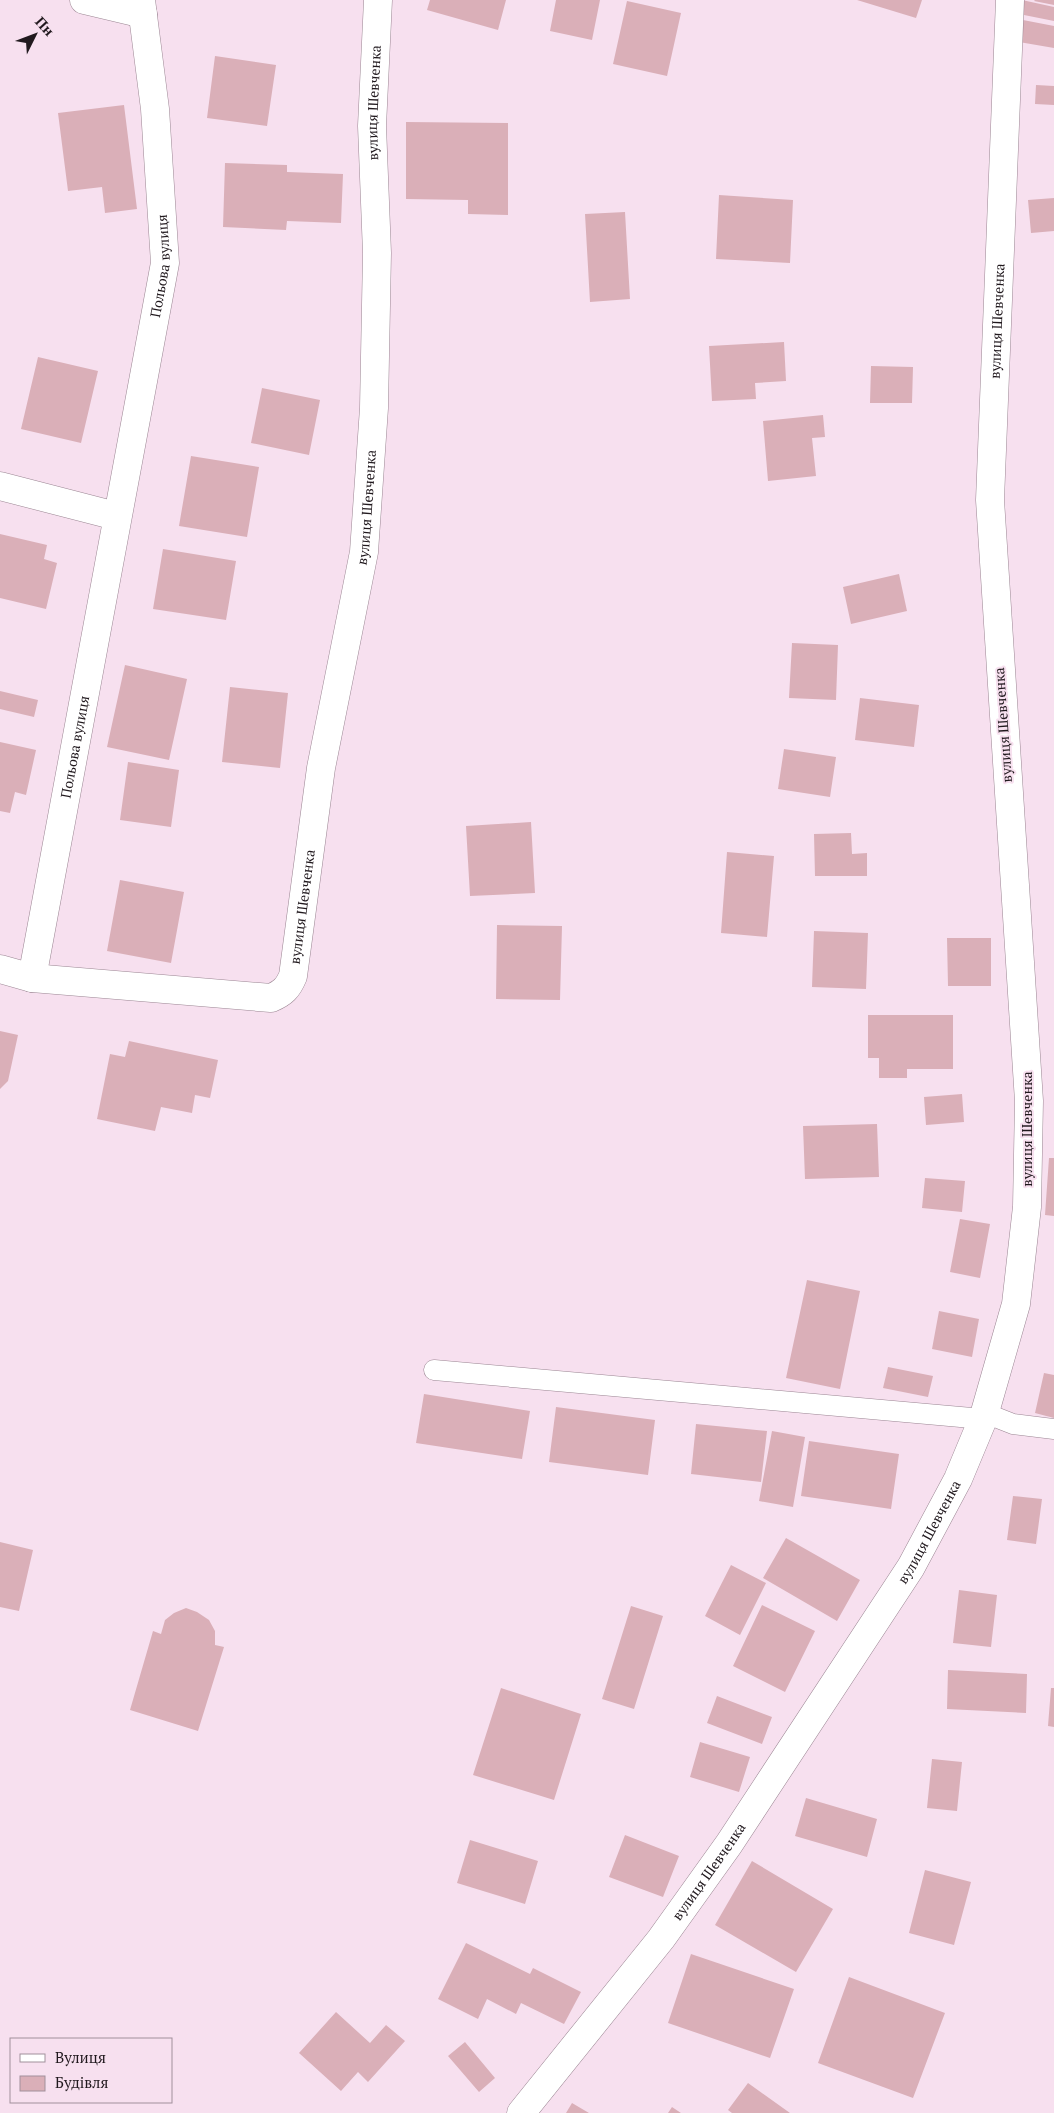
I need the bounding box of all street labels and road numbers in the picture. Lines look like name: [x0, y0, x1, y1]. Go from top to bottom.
street label: вулиця Шевченка: [362, 45, 385, 161]
street label: Польова вулиця: [145, 214, 174, 319]
street label: вулиця Шевченка: [985, 263, 1008, 379]
street label: вулиця Шевченка: [352, 449, 380, 567]
street label: вулиця Шевченка: [989, 667, 1016, 783]
street label: Польова вулиця: [56, 694, 93, 800]
street label: вулиця Шевченка: [285, 848, 319, 965]
street label: вулиця Шевченка: [1017, 1071, 1036, 1187]
street label: вулиця Шевченка: [893, 1477, 965, 1587]
street label: вулиця Шевченка: [667, 1819, 749, 1924]

